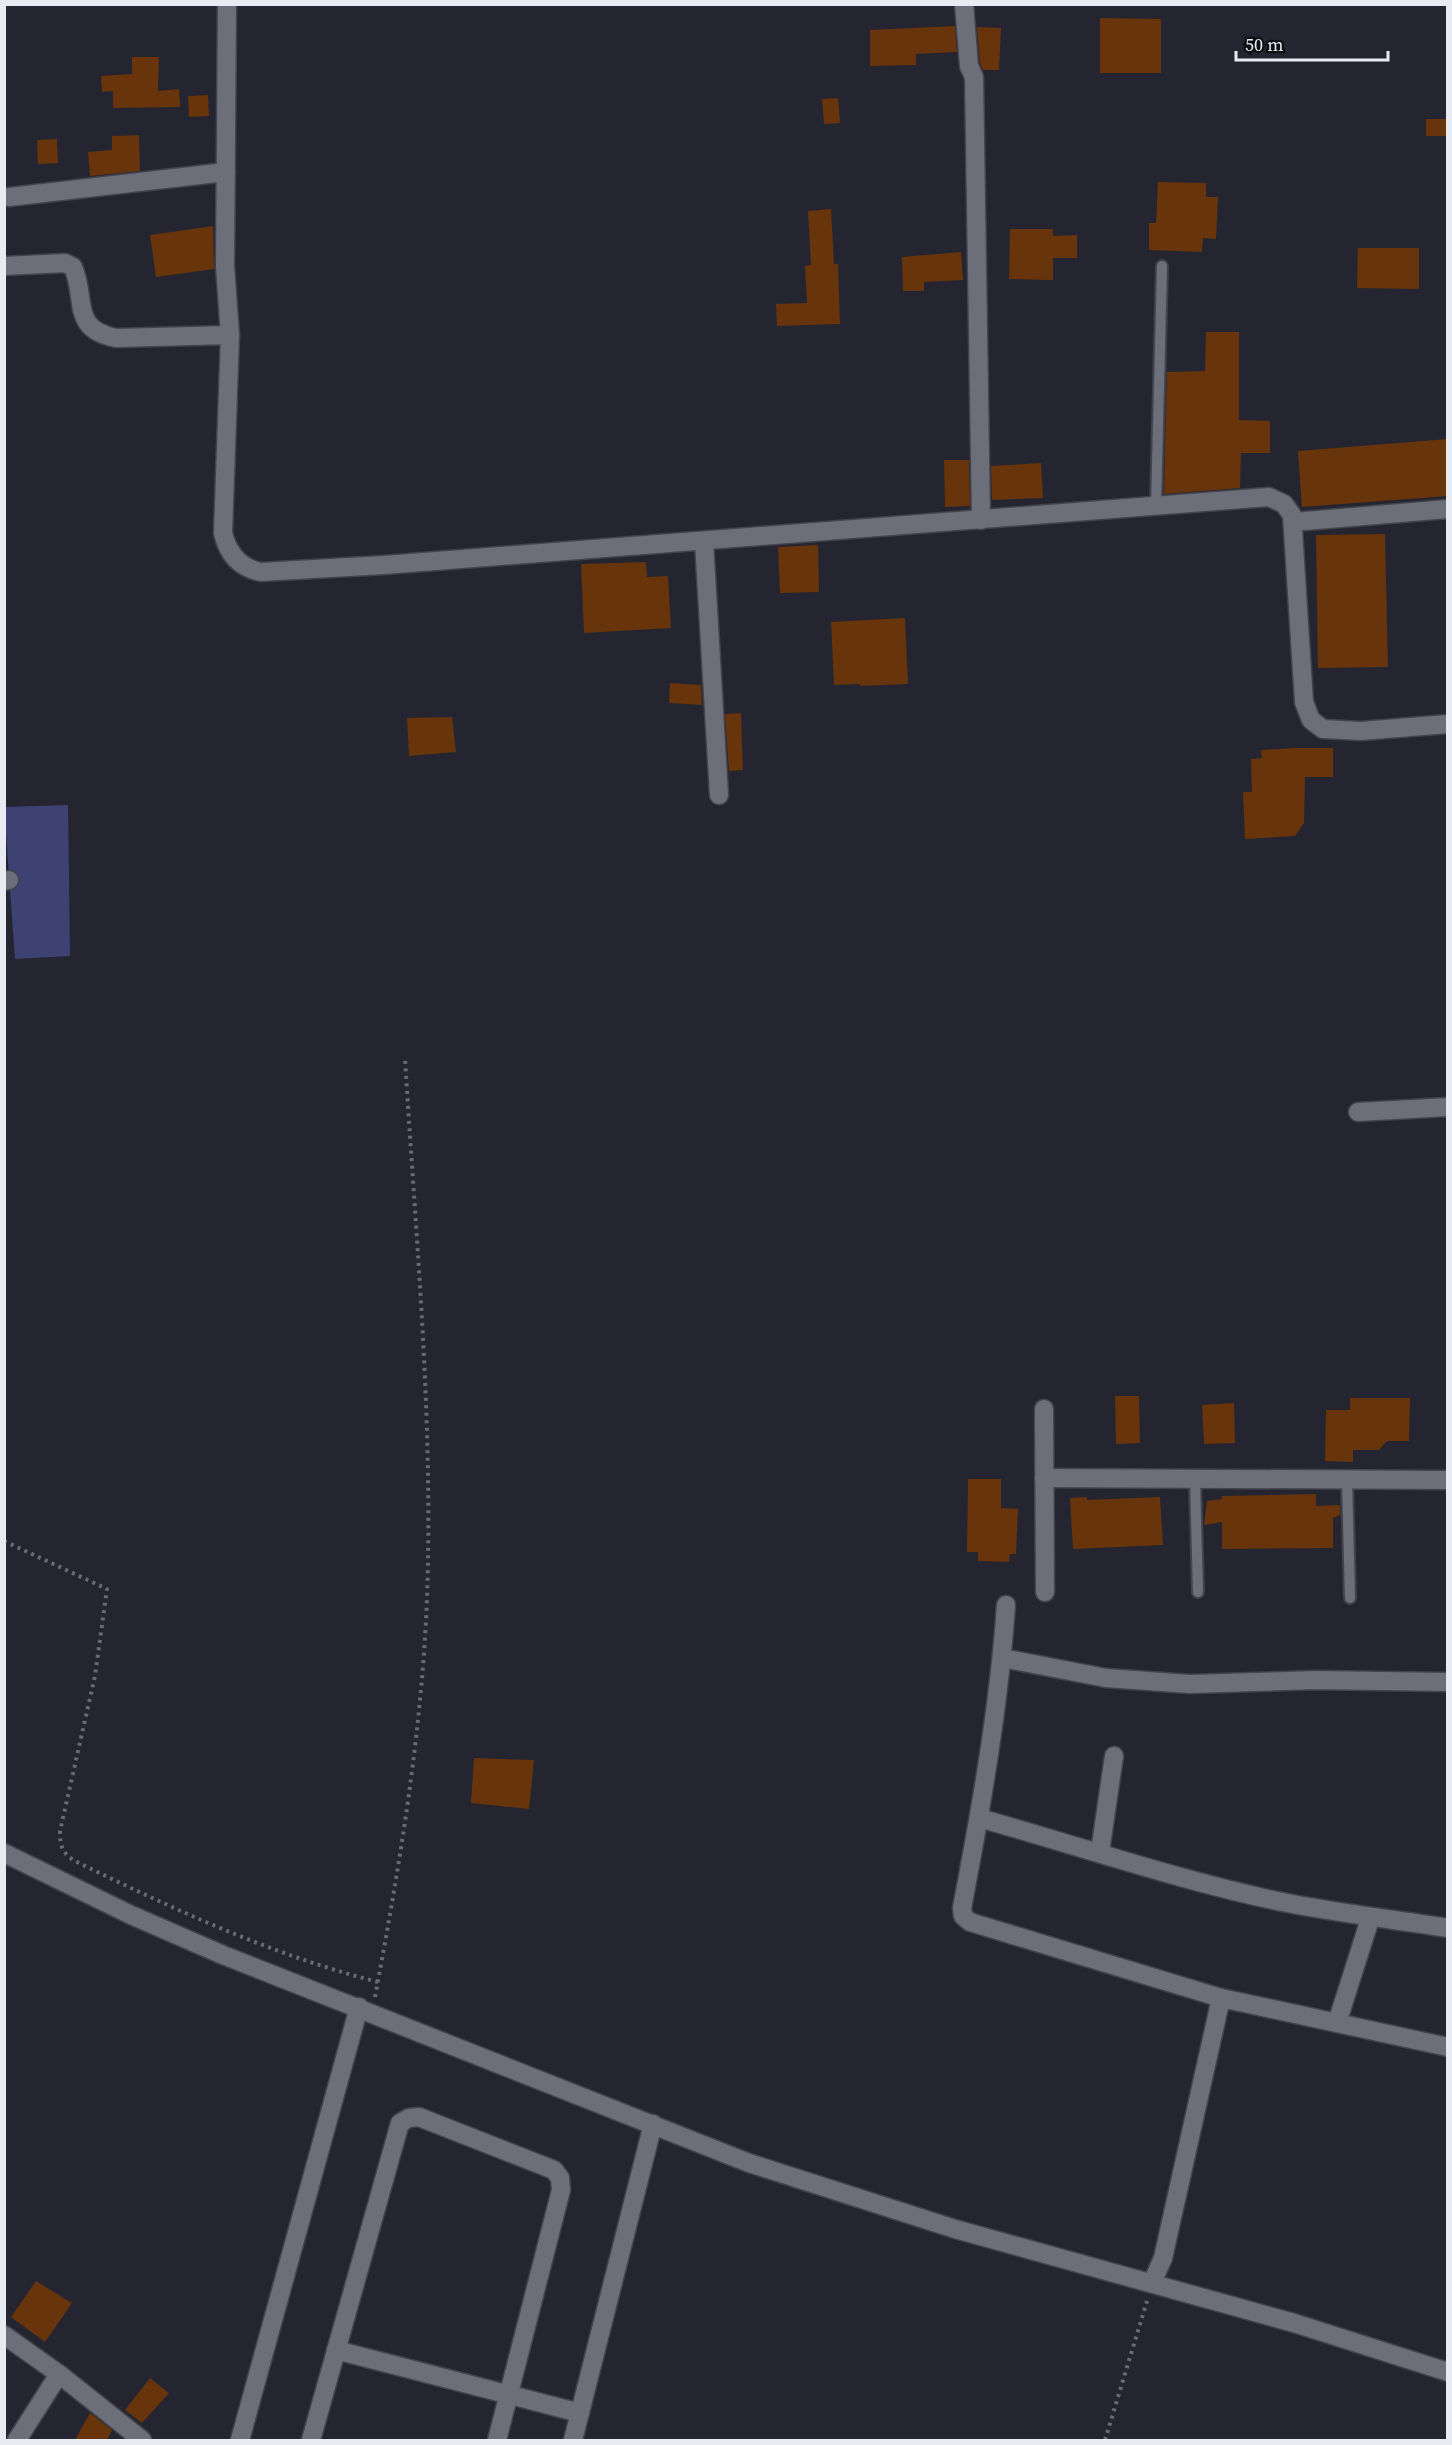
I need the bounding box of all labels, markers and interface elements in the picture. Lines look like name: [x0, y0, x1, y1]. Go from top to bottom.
scale bar: [1236, 24, 1388, 62]
text: 50 m: [1245, 32, 1283, 57]

